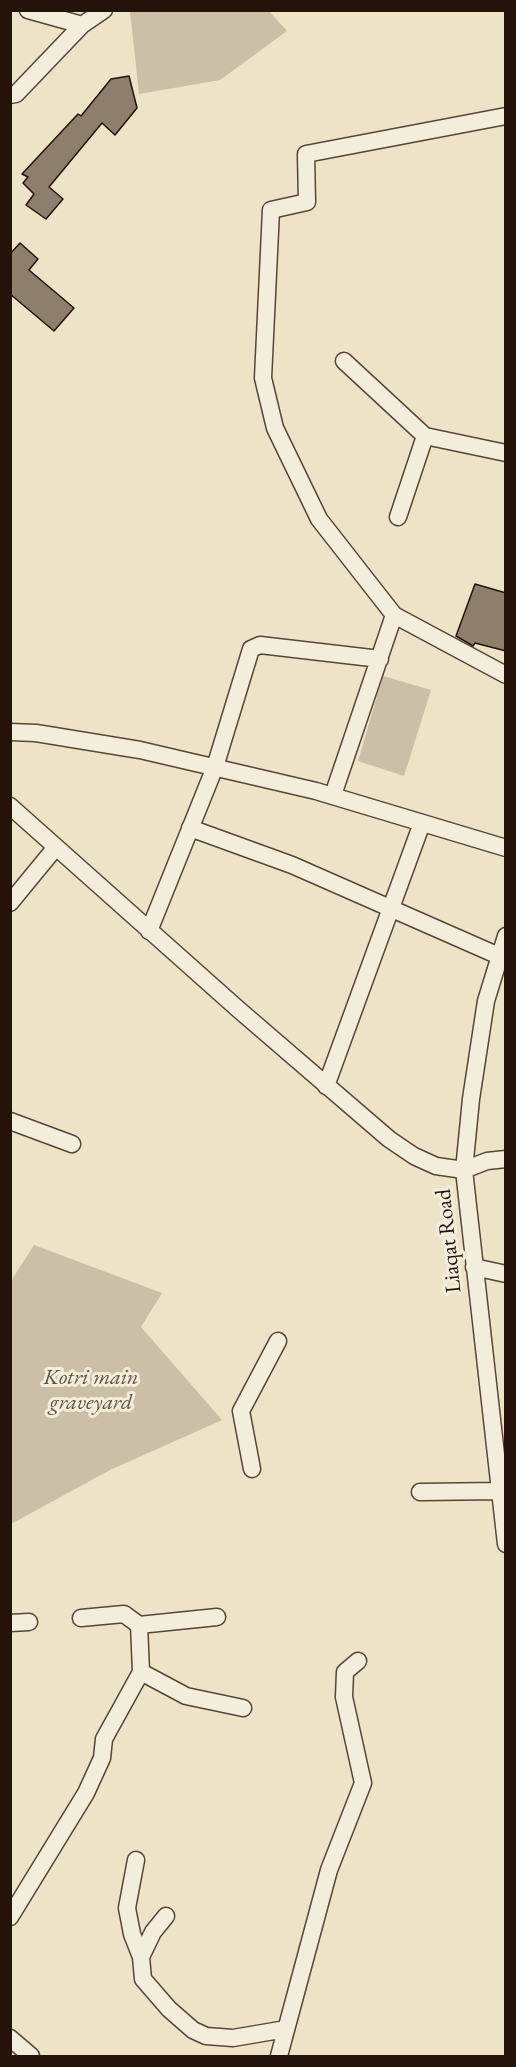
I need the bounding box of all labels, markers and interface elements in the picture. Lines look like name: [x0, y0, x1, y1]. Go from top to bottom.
street label: Liaqat Road: [430, 1188, 468, 1294]
park label: Kotri main graveyard: [44, 1365, 138, 1416]

